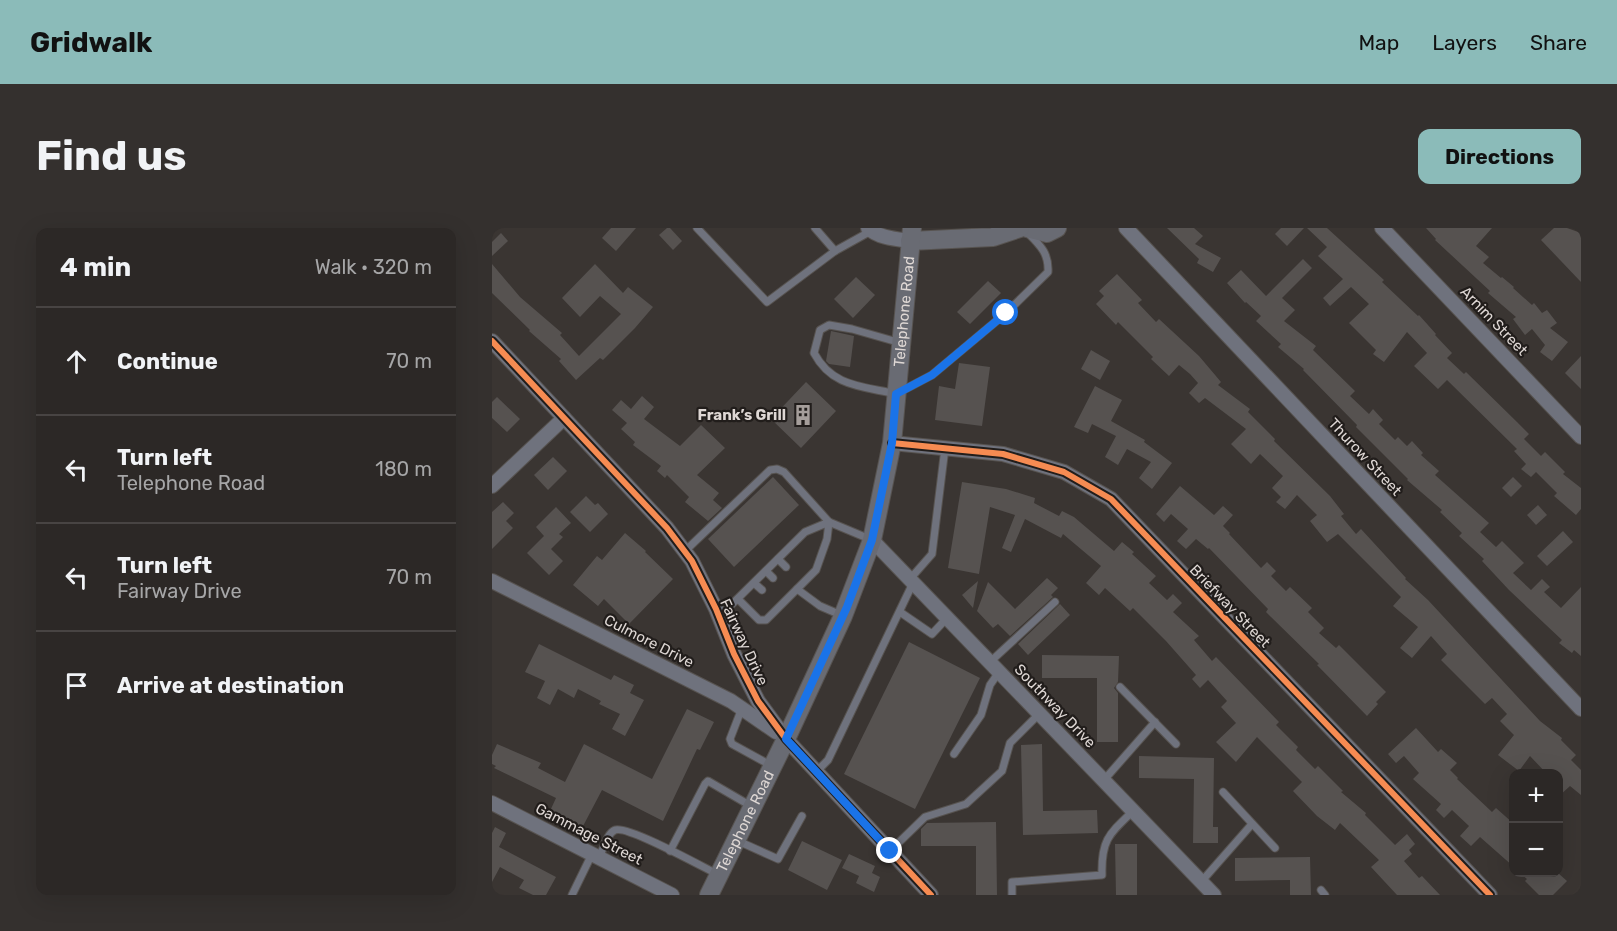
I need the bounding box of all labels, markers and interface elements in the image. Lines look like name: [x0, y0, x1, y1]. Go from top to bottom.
text: Gridwalk: [30, 26, 152, 59]
text: Map: [1358, 30, 1399, 55]
text: Layers: [1432, 30, 1497, 55]
text: Share: [1530, 30, 1587, 55]
button: Directions: [1418, 129, 1581, 184]
text: Find us: [36, 131, 187, 181]
text: 4 min: [60, 252, 131, 283]
text: Walk · 320 m: [315, 255, 432, 279]
street label: Telephone Road: [890, 255, 918, 368]
street label: Arnim Street: [1457, 283, 1531, 359]
route start: [992, 299, 1018, 325]
icon: ahead: [60, 345, 93, 378]
text: Continue: [117, 348, 218, 375]
text: 70 m: [386, 349, 432, 373]
building icon: Frank’s Grill: [791, 403, 815, 427]
place label: Frank’s Grill: [698, 406, 786, 424]
street label: Thurow Street: [1325, 415, 1406, 500]
text: Turn left: [117, 444, 212, 471]
icon: left: [60, 453, 93, 486]
text: 180 m: [375, 457, 432, 481]
text: Telephone Road: [117, 471, 265, 495]
text: Turn left: [117, 552, 212, 579]
icon: left: [60, 561, 93, 594]
street label: Briefway Street: [1186, 561, 1274, 651]
text: 70 m: [386, 565, 432, 589]
text: Fairway Drive: [117, 579, 242, 603]
street label: Fairway Drive: [716, 596, 772, 688]
street label: Culmore Drive: [601, 611, 697, 671]
street label: Southway Drive: [1011, 660, 1099, 752]
icon: arrive: [60, 669, 93, 702]
text: Arrive at destination: [117, 672, 344, 699]
street label: Telephone Road: [713, 768, 778, 875]
map controls: [1509, 769, 1563, 877]
button: +: [1509, 769, 1563, 823]
street label: Gammage Street: [532, 799, 646, 869]
button: −: [1509, 823, 1563, 877]
route end: [876, 837, 902, 863]

